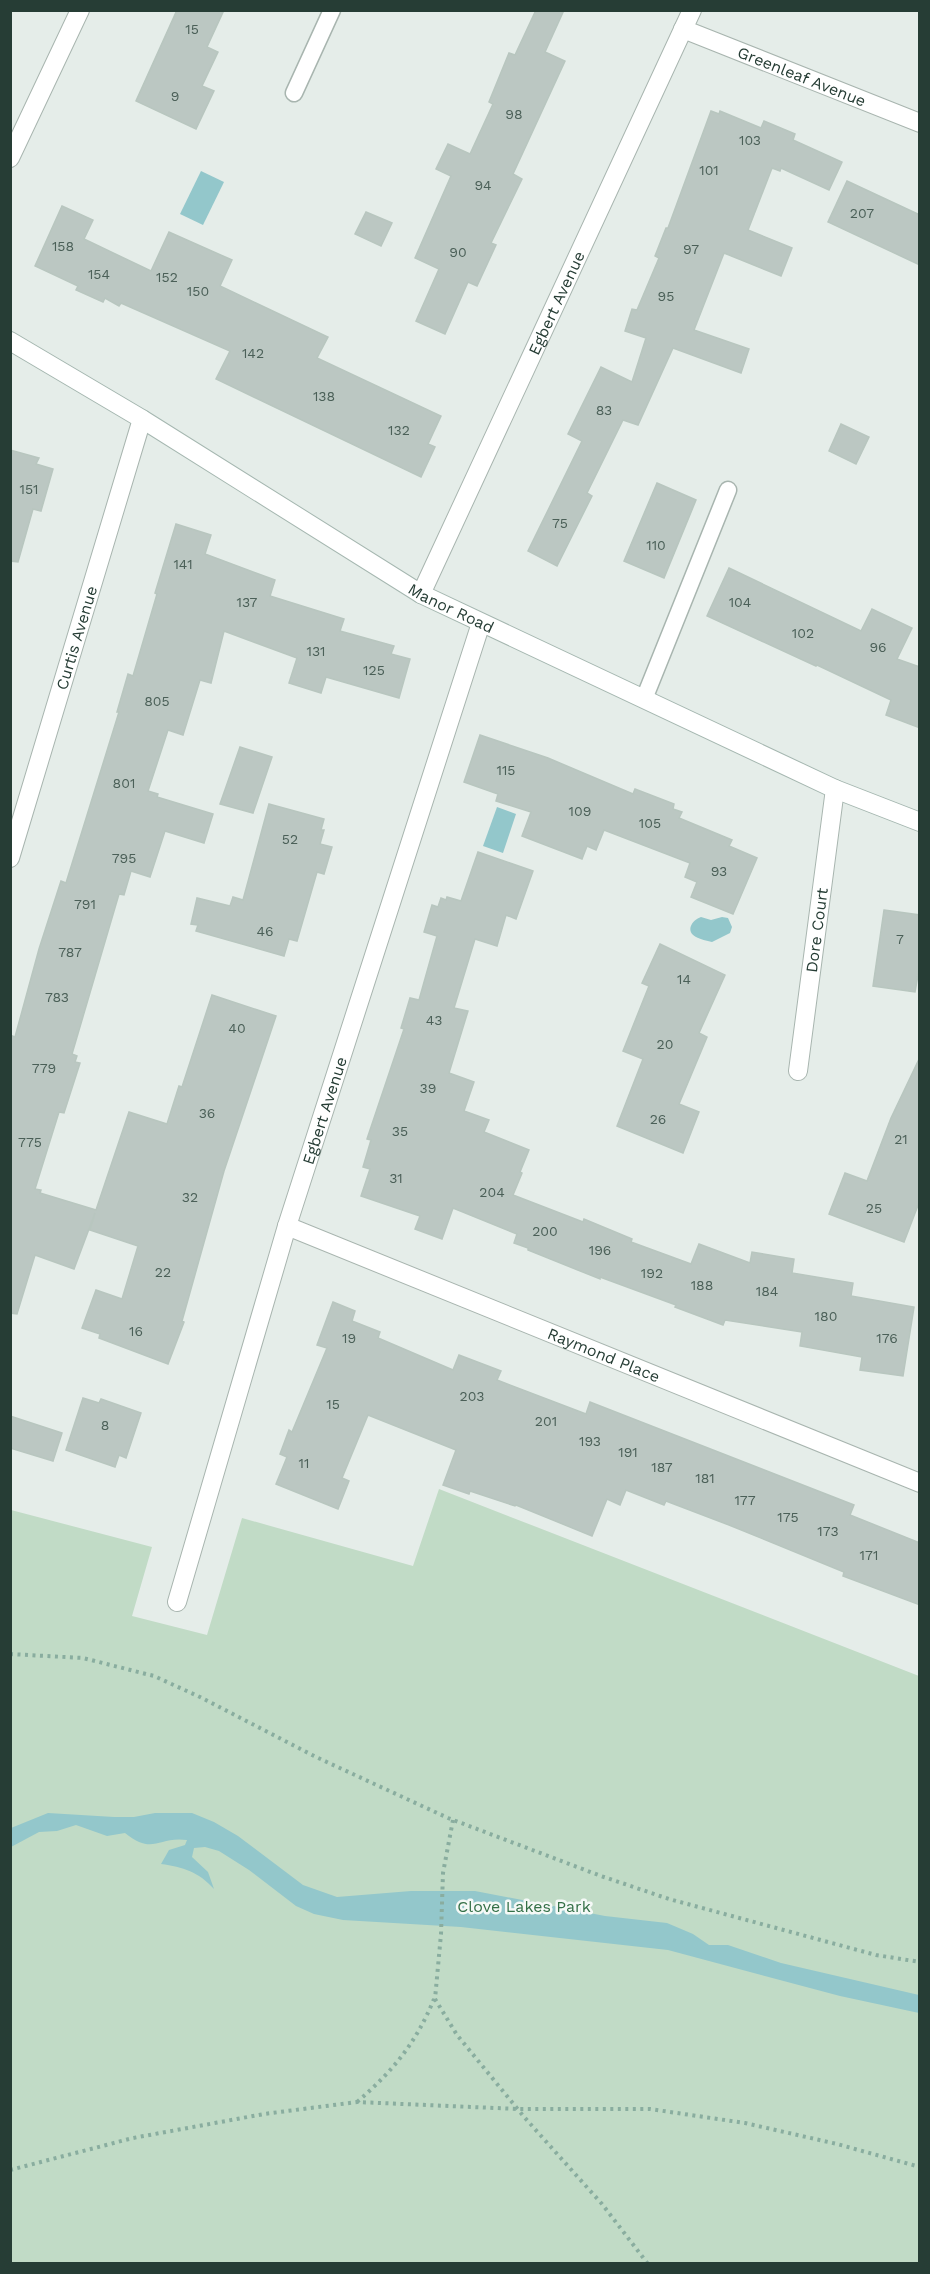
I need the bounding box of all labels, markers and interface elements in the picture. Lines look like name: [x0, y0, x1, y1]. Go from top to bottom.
house number: 15: [185, 21, 199, 37]
street label: Greenleaf Avenue: [735, 42, 869, 110]
house number: 9: [171, 88, 179, 104]
house number: 98: [505, 106, 523, 122]
house number: 103: [739, 132, 761, 148]
house number: 101: [699, 162, 719, 178]
house number: 94: [474, 177, 492, 193]
house number: 207: [850, 205, 874, 221]
house number: 158: [52, 238, 74, 254]
house number: 97: [683, 241, 699, 257]
house number: 90: [449, 244, 467, 260]
street label: Egbert Avenue: [524, 248, 588, 358]
house number: 154: [88, 266, 110, 282]
house number: 152: [156, 269, 178, 285]
house number: 150: [187, 283, 209, 299]
house number: 95: [658, 288, 674, 304]
house number: 142: [242, 345, 264, 361]
house number: 138: [313, 388, 335, 404]
house number: 83: [596, 402, 612, 418]
house number: 132: [388, 422, 410, 438]
house number: 151: [19, 481, 39, 497]
house number: 75: [552, 515, 568, 531]
house number: 110: [646, 537, 666, 553]
house number: 141: [173, 556, 193, 572]
street label: Manor Road: [405, 579, 497, 637]
street label: Curtis Avenue: [52, 583, 101, 692]
house number: 137: [237, 594, 258, 610]
house number: 104: [729, 594, 751, 610]
house number: 102: [792, 625, 814, 641]
house number: 96: [869, 639, 887, 655]
house number: 131: [306, 643, 326, 659]
house number: 125: [363, 662, 385, 678]
house number: 805: [144, 693, 170, 709]
house number: 115: [496, 762, 516, 778]
house number: 801: [113, 775, 135, 791]
house number: 109: [569, 803, 591, 819]
house number: 105: [639, 815, 661, 831]
house number: 52: [282, 831, 298, 847]
house number: 795: [112, 850, 136, 866]
house number: 93: [711, 863, 727, 879]
street label: Dore Court: [801, 886, 831, 974]
house number: 791: [74, 896, 96, 912]
house number: 46: [256, 923, 274, 939]
house number: 7: [896, 931, 904, 947]
house number: 787: [58, 944, 82, 960]
house number: 14: [677, 971, 691, 987]
house number: 783: [45, 989, 69, 1005]
house number: 43: [426, 1012, 442, 1028]
house number: 40: [228, 1020, 246, 1036]
house number: 20: [657, 1036, 673, 1052]
street label: Egbert Avenue: [298, 1054, 350, 1167]
house number: 779: [32, 1060, 56, 1076]
house number: 39: [420, 1080, 436, 1096]
house number: 36: [199, 1105, 215, 1121]
house number: 26: [650, 1111, 666, 1127]
house number: 35: [392, 1123, 408, 1139]
house number: 21: [894, 1131, 908, 1147]
house number: 775: [18, 1134, 42, 1150]
house number: 31: [389, 1170, 403, 1186]
house number: 204: [479, 1184, 505, 1200]
house number: 32: [182, 1189, 198, 1205]
house number: 25: [866, 1200, 882, 1216]
house number: 200: [532, 1223, 558, 1239]
house number: 196: [589, 1242, 611, 1258]
house number: 22: [155, 1264, 171, 1280]
house number: 192: [641, 1265, 663, 1281]
house number: 188: [691, 1277, 713, 1293]
house number: 184: [756, 1283, 778, 1299]
house number: 180: [815, 1308, 837, 1324]
house number: 16: [129, 1323, 143, 1339]
street label: Raymond Place: [545, 1323, 663, 1386]
house number: 19: [342, 1330, 356, 1346]
house number: 176: [876, 1330, 898, 1346]
house number: 203: [460, 1388, 484, 1404]
house number: 15: [326, 1396, 340, 1412]
house number: 201: [535, 1413, 557, 1429]
house number: 8: [101, 1417, 109, 1433]
house number: 193: [579, 1433, 601, 1449]
house number: 191: [618, 1444, 638, 1460]
house number: 11: [299, 1455, 309, 1471]
house number: 187: [651, 1459, 673, 1475]
house number: 181: [695, 1470, 715, 1486]
house number: 177: [734, 1492, 756, 1508]
house number: 175: [777, 1509, 799, 1525]
house number: 173: [817, 1523, 839, 1539]
house number: 171: [860, 1547, 878, 1563]
park label: Clove Lakes Park: [457, 1897, 591, 1916]

